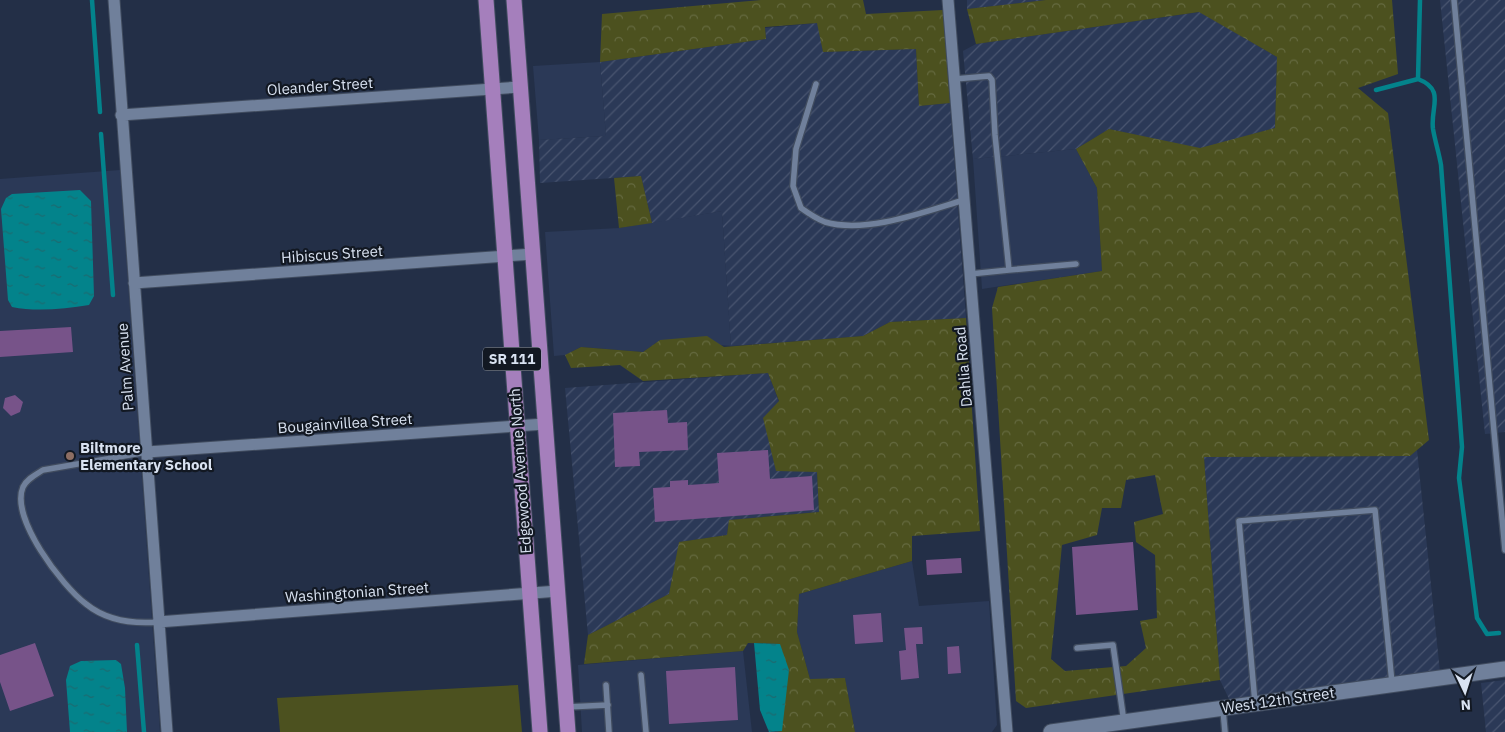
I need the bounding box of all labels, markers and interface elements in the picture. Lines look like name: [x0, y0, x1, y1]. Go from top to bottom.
street label: Oleander Street: [266, 73, 374, 99]
street label: Hibiscus Street: [280, 241, 384, 267]
street label: Palm Avenue: [112, 323, 138, 411]
street label: Dahlia Road: [950, 326, 976, 408]
road number: SR 111: [483, 348, 541, 370]
street label: Edgewood Avenue North: [505, 388, 535, 554]
street label: Bougainvillea Street: [277, 409, 413, 437]
place label: Biltmore Elementary School: [80, 438, 213, 474]
marker: Biltmore Elementary School: [64, 450, 76, 462]
street label: Washingtonian Street: [284, 577, 430, 607]
north arrow: [1440, 667, 1490, 717]
street label: West 12th Street: [1220, 683, 1336, 717]
text: N: [1460, 696, 1472, 714]

